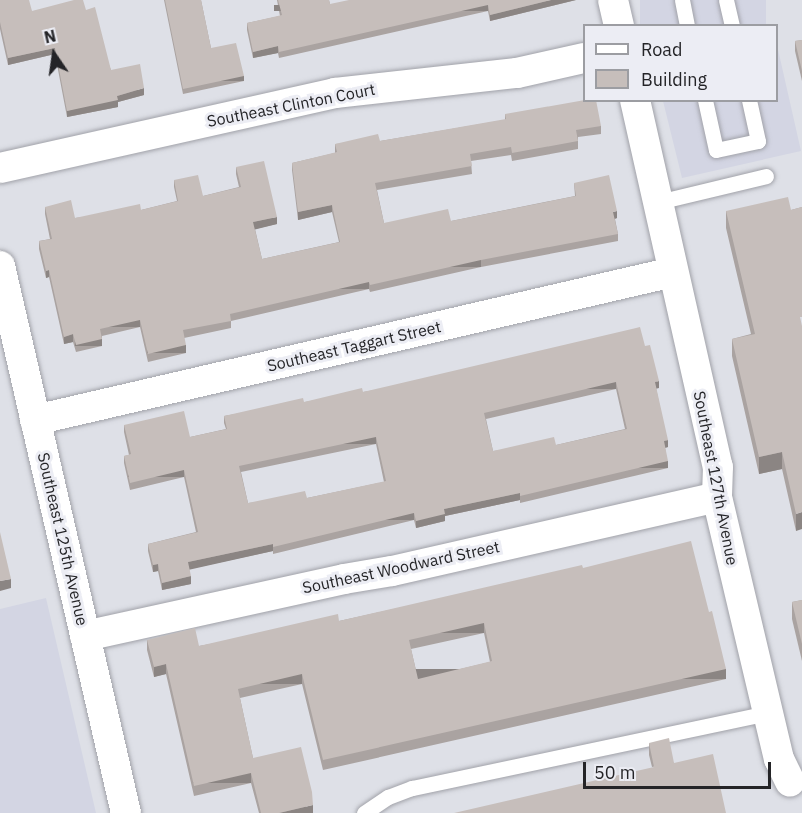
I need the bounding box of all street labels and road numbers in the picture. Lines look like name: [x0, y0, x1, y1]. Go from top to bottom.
street label: Southeast Clinton Court: [205, 79, 377, 131]
street label: Southeast Taggart Street: [265, 317, 443, 375]
street label: Southeast 127th Avenue: [690, 389, 742, 567]
street label: Southeast 125th Avenue: [34, 451, 92, 627]
street label: Southeast Woodward Street: [301, 537, 501, 597]

